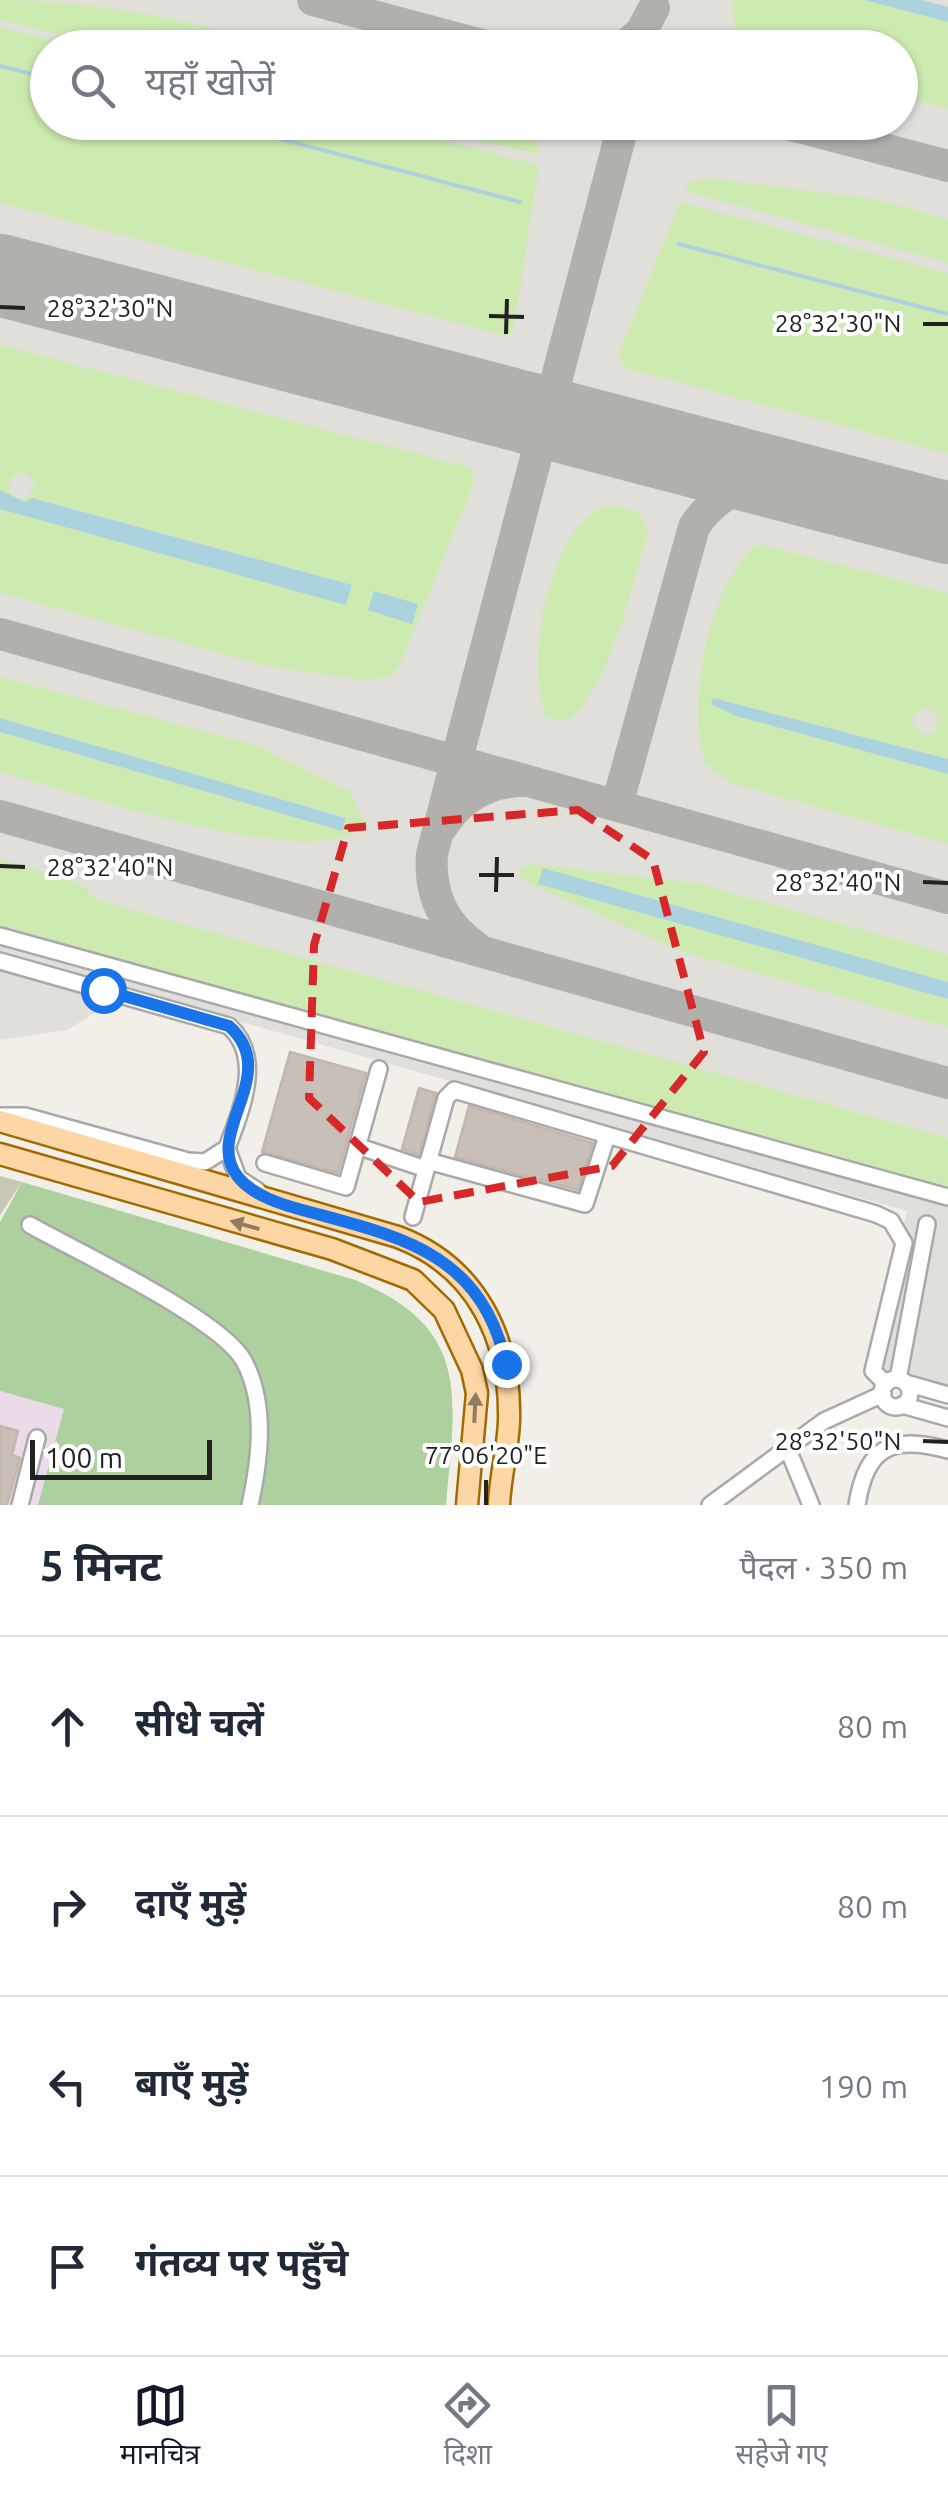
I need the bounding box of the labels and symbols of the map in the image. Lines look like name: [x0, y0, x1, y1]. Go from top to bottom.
text: 28°32'30"N: [47, 294, 173, 322]
text: 28°32'30"N: [775, 309, 901, 337]
text: 28°32'40"N: [47, 853, 173, 881]
text: 28°32'40"N: [775, 868, 901, 896]
route start: [81, 968, 127, 1014]
one-way arrow: [229, 1216, 260, 1232]
route end: [484, 1342, 530, 1388]
one-way arrow: [467, 1392, 483, 1423]
text: 28°32'50"N: [775, 1427, 901, 1455]
scale bar: [30, 1435, 212, 1480]
text: 77°06'20"E: [425, 1441, 547, 1469]

